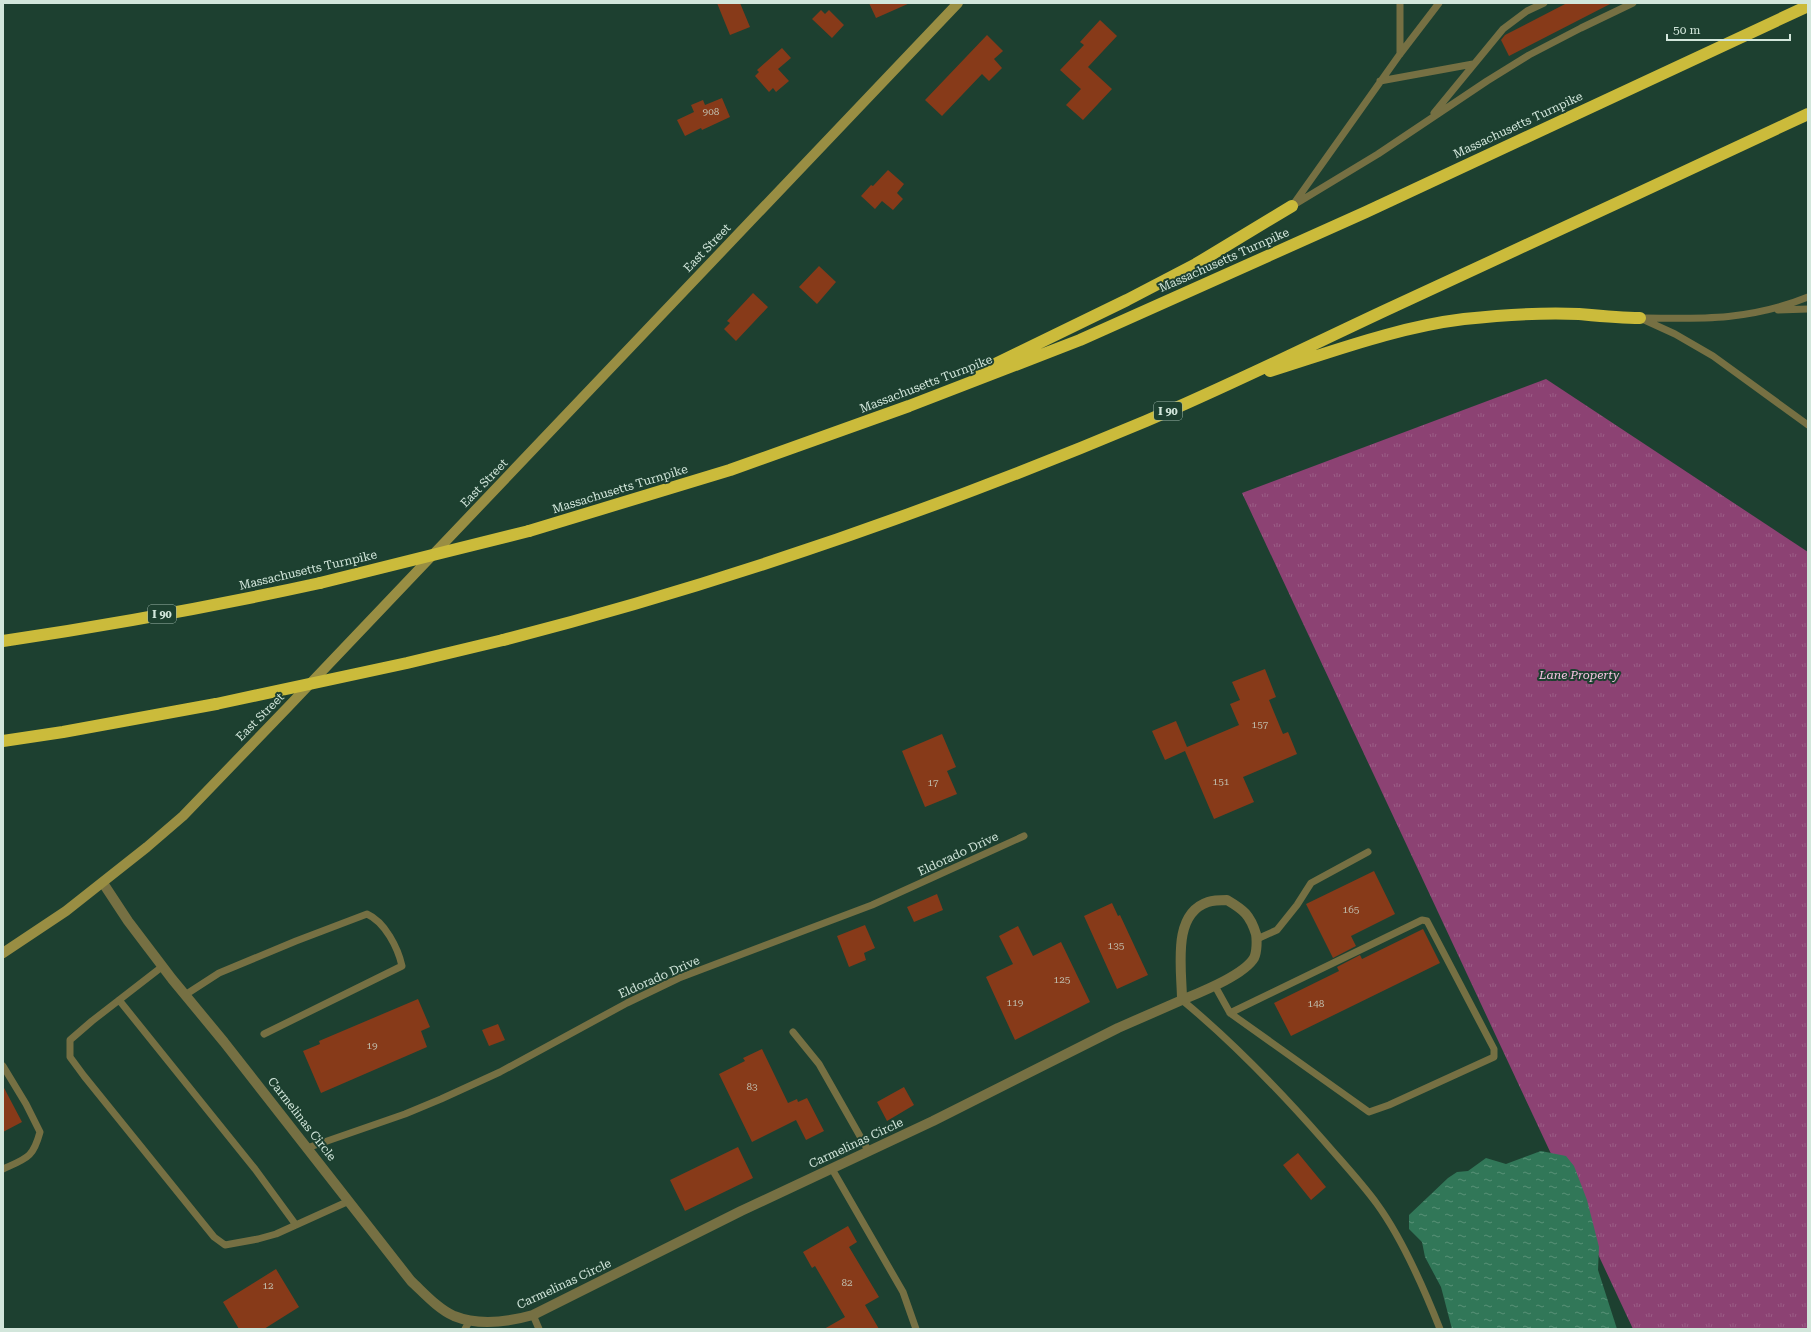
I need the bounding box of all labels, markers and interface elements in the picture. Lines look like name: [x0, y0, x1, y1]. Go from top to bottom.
scale bar: [1667, 16, 1790, 42]
text: 50 m: [1673, 23, 1700, 37]
street label: Massachusetts Turnpike: [1451, 89, 1585, 161]
house number: 908: [703, 106, 720, 117]
street label: East Street: [680, 221, 734, 275]
street label: Massachusetts Turnpike: [1157, 225, 1292, 295]
street label: Massachusetts Turnpike: [858, 352, 995, 416]
road number: I 90: [1154, 402, 1182, 420]
street label: East Street: [457, 456, 511, 510]
street label: Massachusetts Turnpike: [551, 462, 690, 516]
street label: Massachusetts Turnpike: [238, 547, 379, 593]
road number: I 90: [148, 605, 176, 623]
park label: Lane Property: [1538, 668, 1620, 682]
street label: East Street: [233, 690, 287, 744]
house number: 157: [1252, 719, 1269, 730]
house number: 151: [1213, 776, 1230, 787]
house number: 17: [927, 777, 939, 788]
street label: Eldorado Drive: [916, 829, 1001, 879]
house number: 165: [1343, 904, 1360, 915]
house number: 135: [1108, 940, 1125, 951]
street label: Eldorado Drive: [616, 953, 702, 1001]
house number: 125: [1054, 974, 1071, 985]
house number: 119: [1007, 997, 1024, 1008]
house number: 148: [1308, 998, 1325, 1009]
house number: 19: [366, 1040, 378, 1051]
street label: Carmelinas Circle: [265, 1074, 339, 1164]
house number: 83: [746, 1081, 758, 1092]
street label: Carmelinas Circle: [807, 1115, 906, 1171]
street label: Carmelinas Circle: [515, 1256, 614, 1312]
house number: 82: [841, 1277, 853, 1288]
house number: 12: [262, 1280, 274, 1291]

